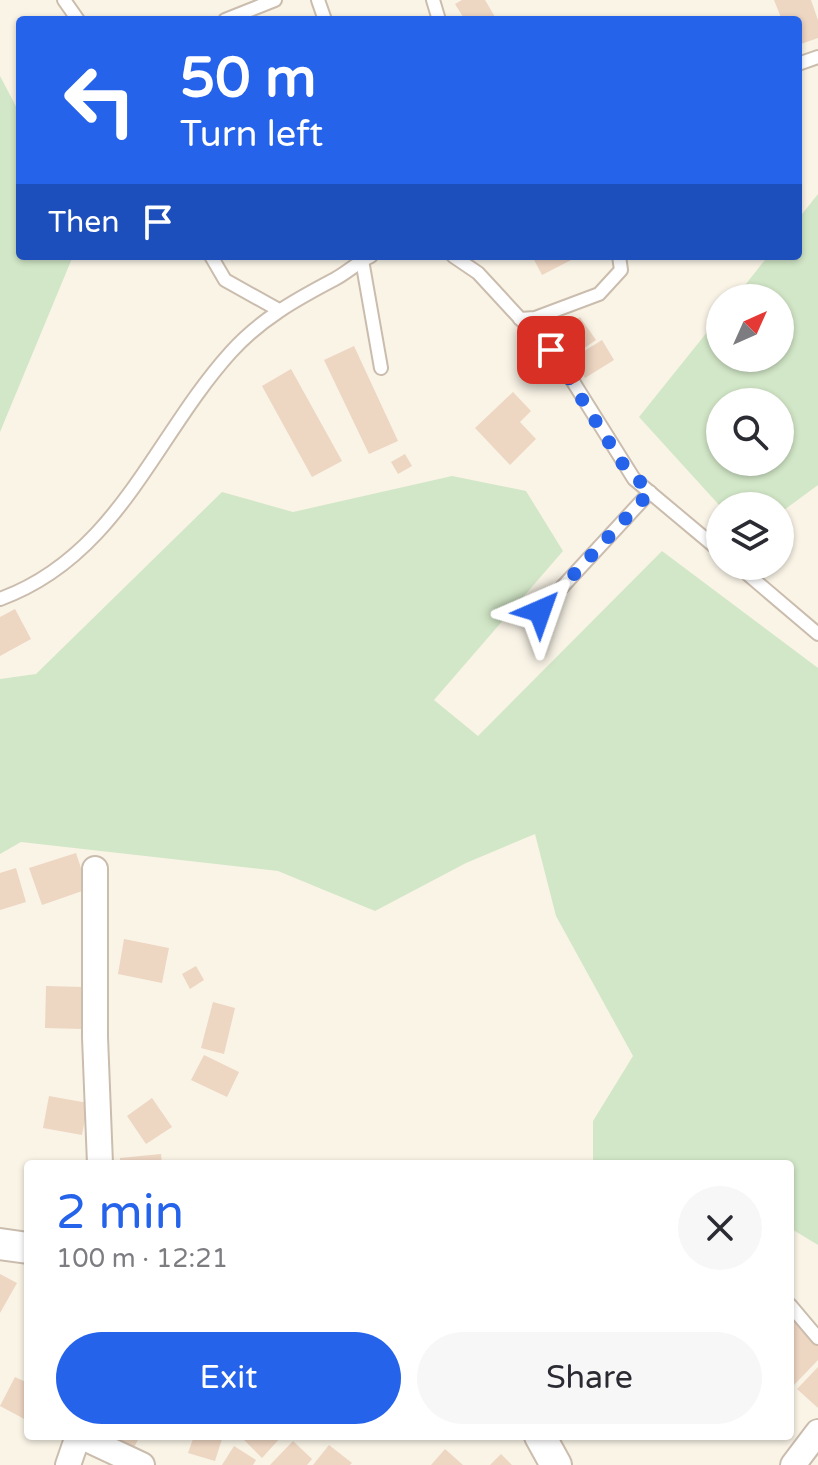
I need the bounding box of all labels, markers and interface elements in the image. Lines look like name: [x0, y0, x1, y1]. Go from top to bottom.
text: 50 m: [180, 45, 316, 112]
icon: left: [48, 48, 152, 152]
text: Turn left: [180, 113, 323, 156]
icon: arrive: [136, 200, 180, 244]
text: Then: [48, 204, 120, 241]
north arrow: [706, 284, 794, 372]
map controls: [706, 284, 794, 580]
pin: [517, 316, 585, 384]
icon: arrive: [529, 328, 573, 372]
button: search: [706, 388, 794, 476]
button: layers: [706, 492, 794, 580]
position arrow: [498, 569, 582, 653]
text: 2 min: [56, 1184, 184, 1242]
button: close: [678, 1186, 762, 1270]
text: 100 m · 12:21: [56, 1243, 228, 1274]
button: Exit: [56, 1332, 401, 1424]
button: Share: [417, 1332, 762, 1424]

